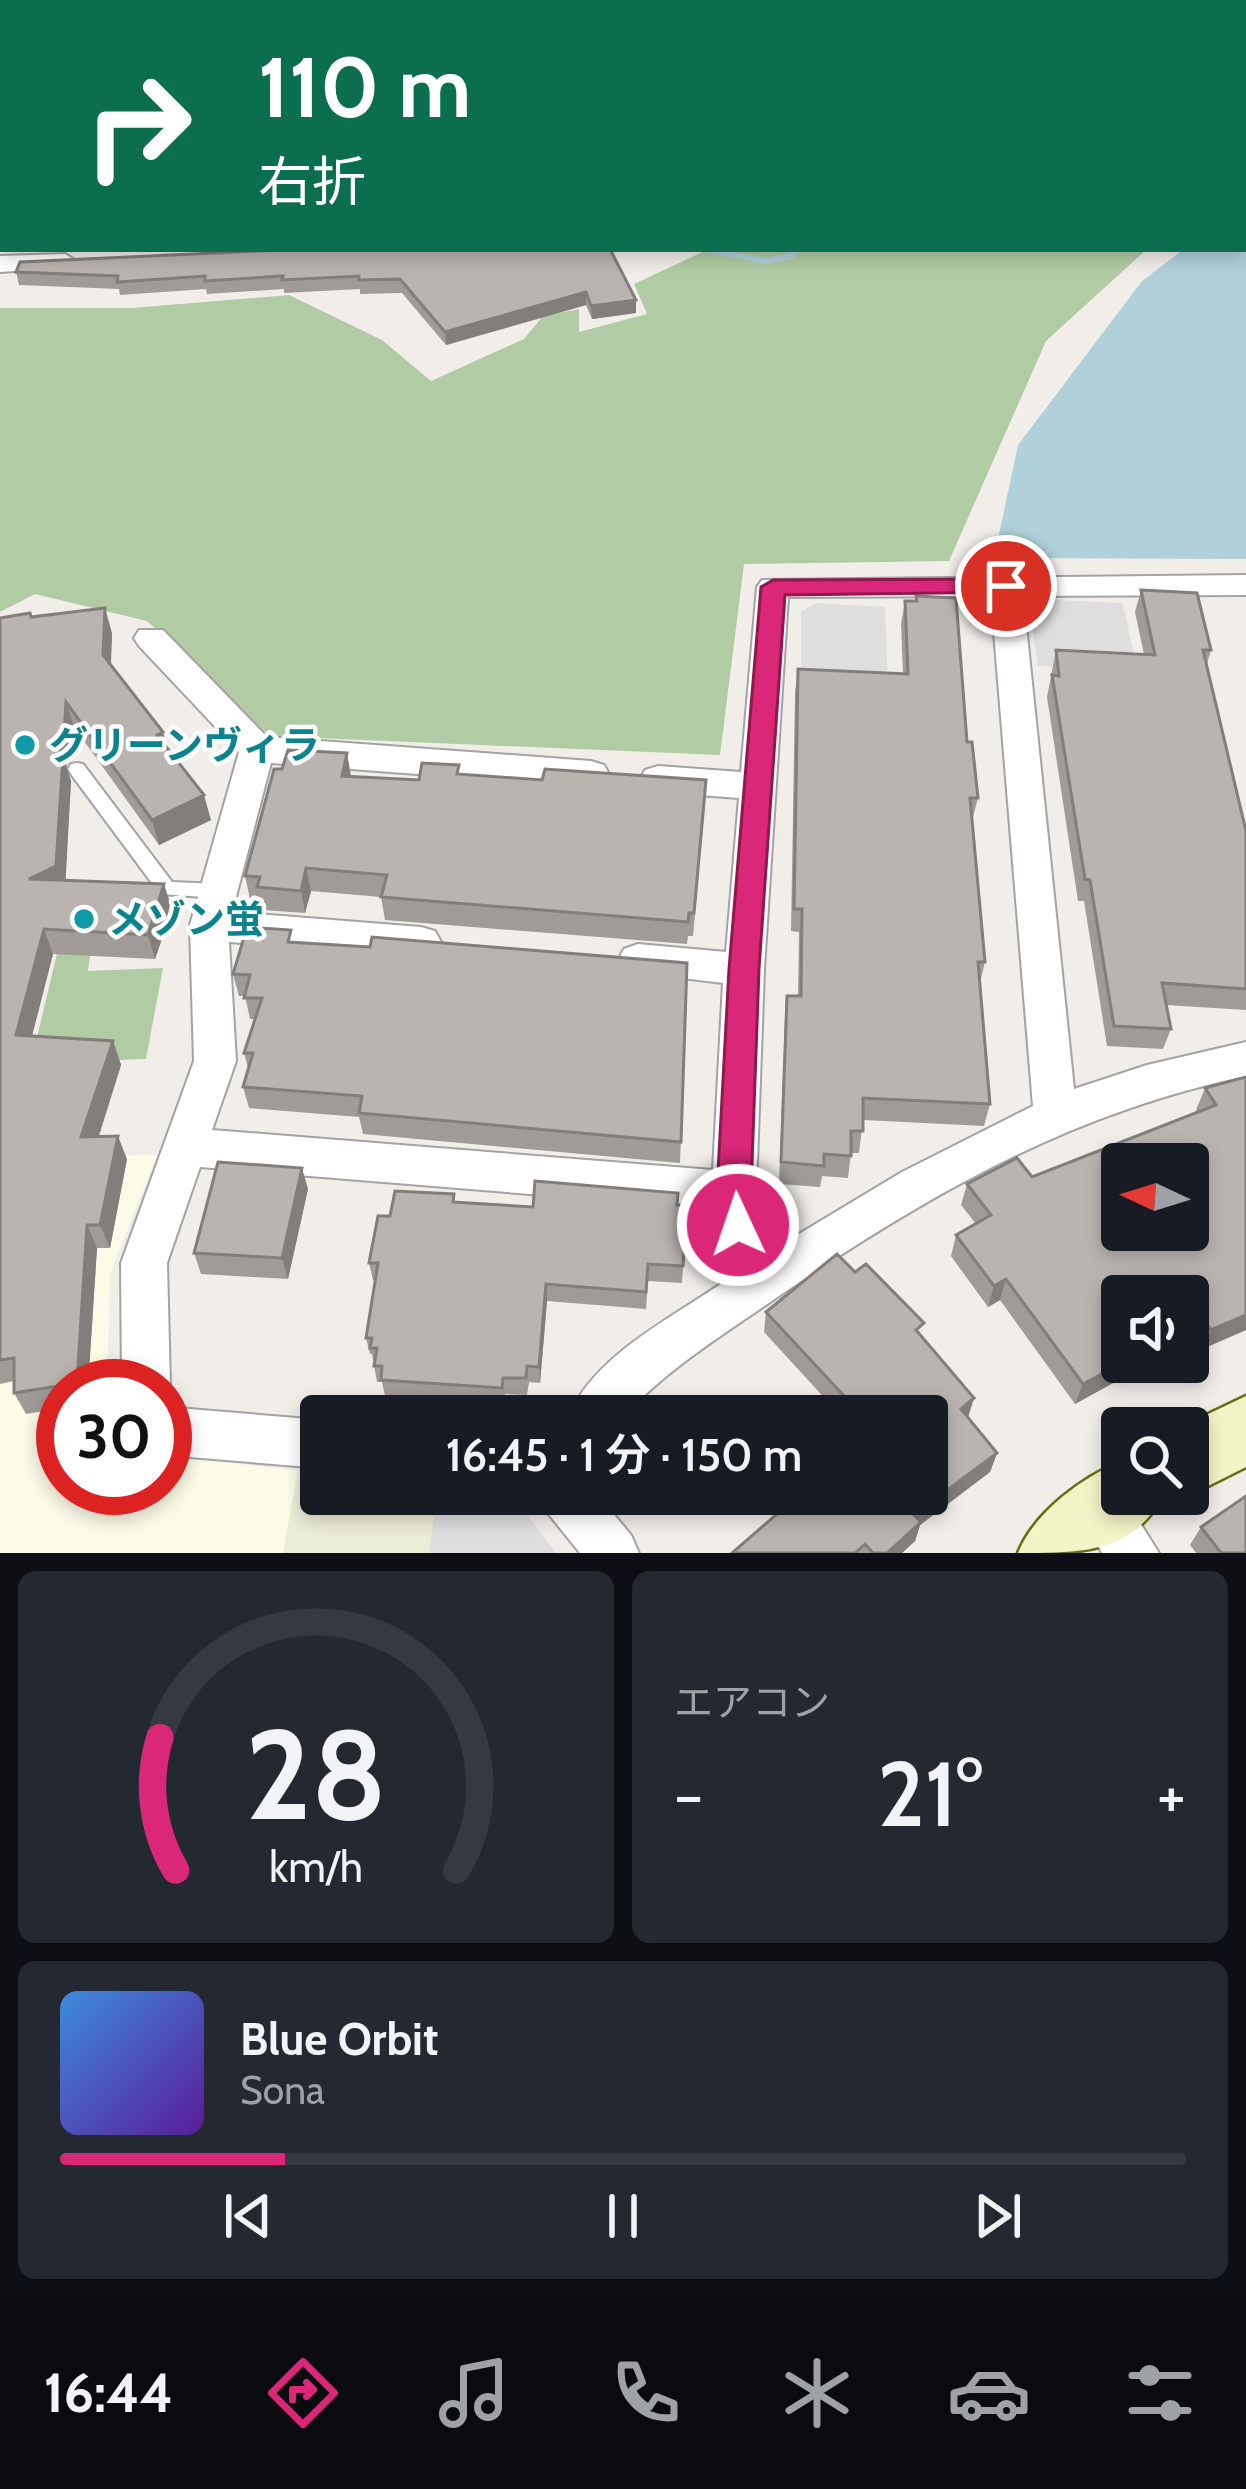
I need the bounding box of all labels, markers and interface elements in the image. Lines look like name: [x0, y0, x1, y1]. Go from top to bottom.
text: 110 m: [258, 36, 471, 138]
icon: right: [60, 48, 216, 204]
text: 右折: [258, 149, 366, 215]
pin: [955, 535, 1057, 637]
icon: arrive: [973, 553, 1039, 619]
place label: グリーンヴィラ: [49, 721, 320, 769]
marker: グリーンヴィラ: [12, 732, 38, 758]
place label: メゾン蛍: [108, 895, 264, 943]
marker: メゾン蛍: [71, 906, 97, 932]
north arrow: [1101, 1143, 1209, 1251]
map controls: [1101, 1143, 1209, 1515]
position arrow: [675, 1162, 801, 1288]
button: sound: [1101, 1275, 1209, 1383]
speed limit sign: 30: [36, 1359, 192, 1515]
button: search: [1101, 1407, 1209, 1515]
text: 16:45 · 1 分 · 150 m: [446, 1428, 802, 1482]
text: エアコン: [674, 1678, 830, 1726]
text: 28: [245, 1699, 387, 1850]
text: 21°: [877, 1739, 983, 1849]
text: −: [674, 1754, 703, 1835]
text: +: [1157, 1754, 1186, 1835]
text: km/h: [269, 1841, 363, 1893]
text: Blue Orbit: [240, 2012, 438, 2066]
text: Sona: [240, 2066, 325, 2114]
icon: previous: [215, 2183, 281, 2249]
icon: pause: [590, 2183, 656, 2249]
icon: next: [965, 2183, 1031, 2249]
icon: directions: [261, 2351, 345, 2435]
icon: music: [432, 2351, 516, 2435]
icon: phone: [604, 2351, 688, 2435]
icon: climate: [775, 2351, 859, 2435]
icon: car: [947, 2351, 1031, 2435]
icon: filters: [1118, 2351, 1202, 2435]
text: 16:44: [44, 2360, 173, 2426]

